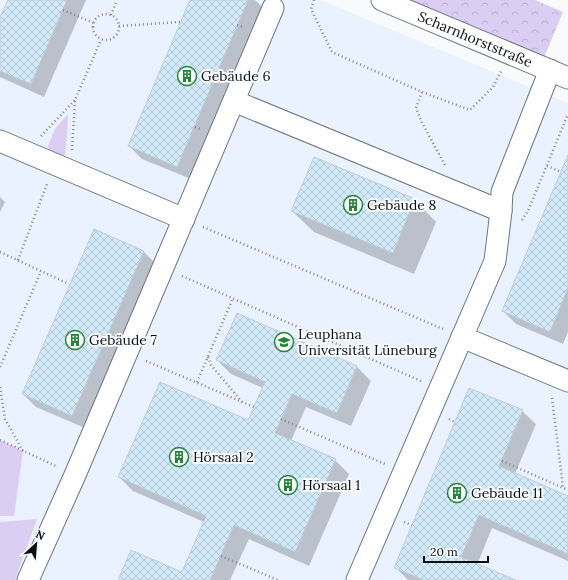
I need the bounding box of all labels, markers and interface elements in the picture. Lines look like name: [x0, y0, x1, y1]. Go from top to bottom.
street label: Scharnhorststraße: [415, 7, 535, 71]
building icon: Gebäude 6: [176, 65, 198, 87]
place label: Gebäude 6: [201, 67, 271, 85]
building icon: Gebäude 8: [342, 194, 364, 216]
place label: Gebäude 8: [367, 196, 437, 214]
place label: Leuphana Universität Lüneburg: [298, 325, 437, 359]
building icon: Gebäude 7: [64, 329, 86, 351]
place label: Gebäude 7: [89, 331, 158, 349]
school or university icon: Leuphana Universität Lüneburg: [273, 331, 295, 353]
building icon: Hörsaal 2: [168, 446, 190, 468]
place label: Hörsaal 2: [193, 448, 254, 466]
building icon: Hörsaal 1: [277, 474, 299, 496]
place label: Hörsaal 1: [302, 476, 360, 494]
building icon: Gebäude 11: [446, 482, 468, 504]
place label: Gebäude 11: [471, 484, 543, 502]
north arrow: [16, 524, 56, 564]
text: N: [33, 527, 48, 543]
scale bar: [424, 538, 488, 564]
text: 20 m: [430, 544, 458, 559]

